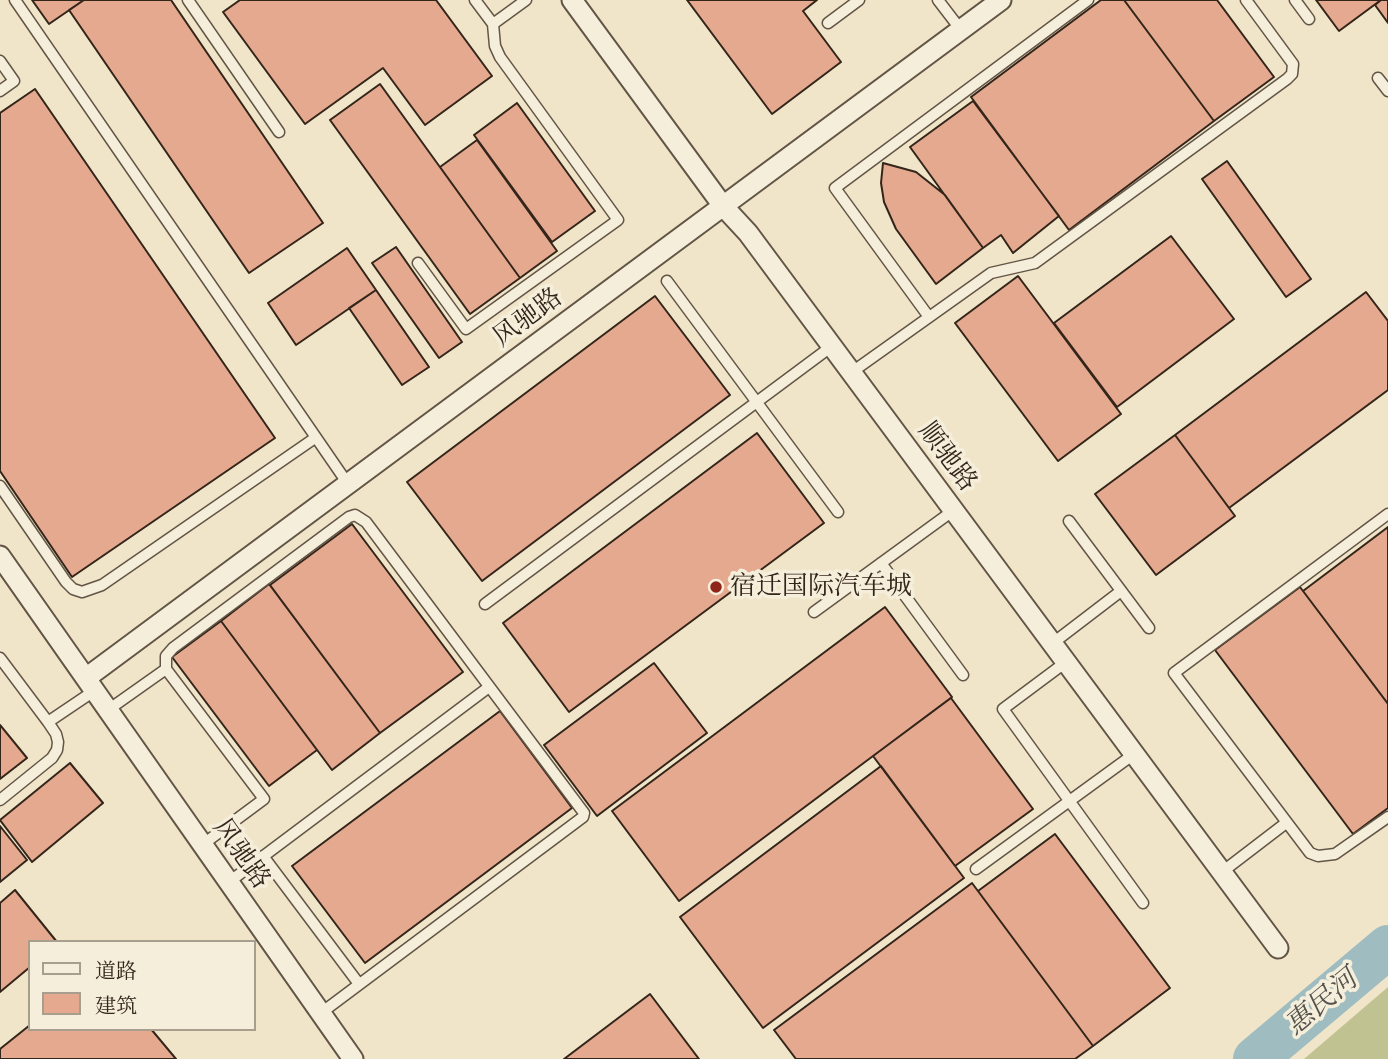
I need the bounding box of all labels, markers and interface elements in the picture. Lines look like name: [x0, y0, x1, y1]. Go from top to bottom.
street label: 风驰路: [487, 282, 569, 354]
street label: 顺驰路: [911, 416, 983, 498]
place label: 宿迁国际汽车城: [730, 571, 912, 603]
marker: 宿迁国际汽车城: [708, 579, 724, 595]
street label: 风驰路: [206, 813, 276, 895]
legend: [28, 940, 256, 1031]
text: 道路: [95, 957, 137, 984]
water label: 惠民河: [1279, 963, 1365, 1043]
text: 建筑: [95, 992, 137, 1019]

